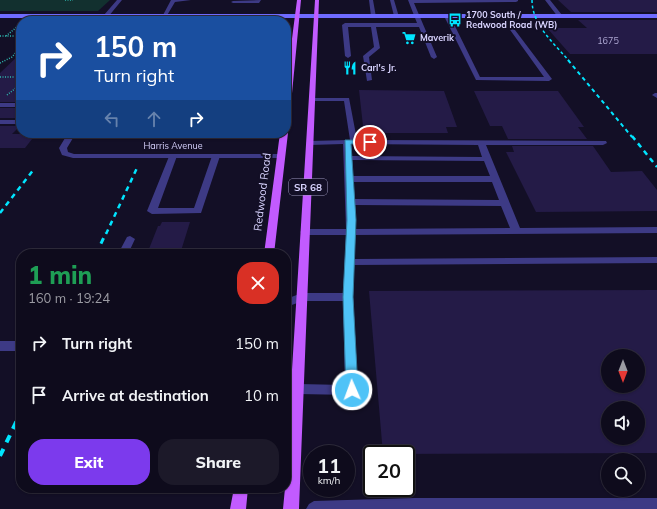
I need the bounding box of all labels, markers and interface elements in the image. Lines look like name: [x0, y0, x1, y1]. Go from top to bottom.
place label: 1700 South / Redwood Road (WB): [466, 9, 557, 30]
bus stop icon: 1700 South / Redwood Road (WB): [447, 12, 463, 28]
text: 150 m: [94, 29, 177, 64]
supermarket icon: Maverik: [401, 30, 417, 46]
icon: right: [28, 32, 80, 84]
place label: Maverik: [420, 32, 455, 43]
house number: 1675: [597, 35, 619, 46]
restaurant icon: Carl's Jr.: [342, 60, 358, 76]
place label: Carl's Jr.: [361, 62, 396, 73]
text: Turn right: [94, 64, 174, 87]
icon: left: [101, 108, 123, 130]
icon: ahead: [143, 108, 165, 130]
icon: right: [185, 108, 207, 130]
pin: [353, 125, 387, 159]
icon: arrive: [359, 131, 381, 153]
street label: Harris Avenue: [143, 140, 203, 151]
street label: Redwood Road: [250, 152, 274, 232]
road number: SR 68: [289, 179, 327, 195]
text: 1 min: [28, 260, 92, 290]
button: close: [237, 262, 279, 304]
text: 160 m · 19:24: [28, 290, 110, 306]
icon: right: [28, 332, 50, 354]
text: Turn right: [62, 334, 132, 353]
text: 150 m: [235, 334, 279, 353]
north arrow: [601, 349, 645, 393]
map controls: [601, 349, 645, 497]
position arrow: [331, 369, 373, 411]
icon: arrive: [28, 384, 50, 406]
text: Arrive at destination: [62, 386, 209, 405]
text: 10 m: [244, 386, 279, 405]
button: sound: [601, 401, 645, 445]
button: Exit: [28, 439, 150, 485]
button: Share: [158, 439, 279, 485]
speed limit sign: 20: [363, 445, 415, 497]
text: 11: [317, 453, 341, 478]
button: search: [601, 453, 645, 497]
text: km/h: [318, 474, 340, 487]

